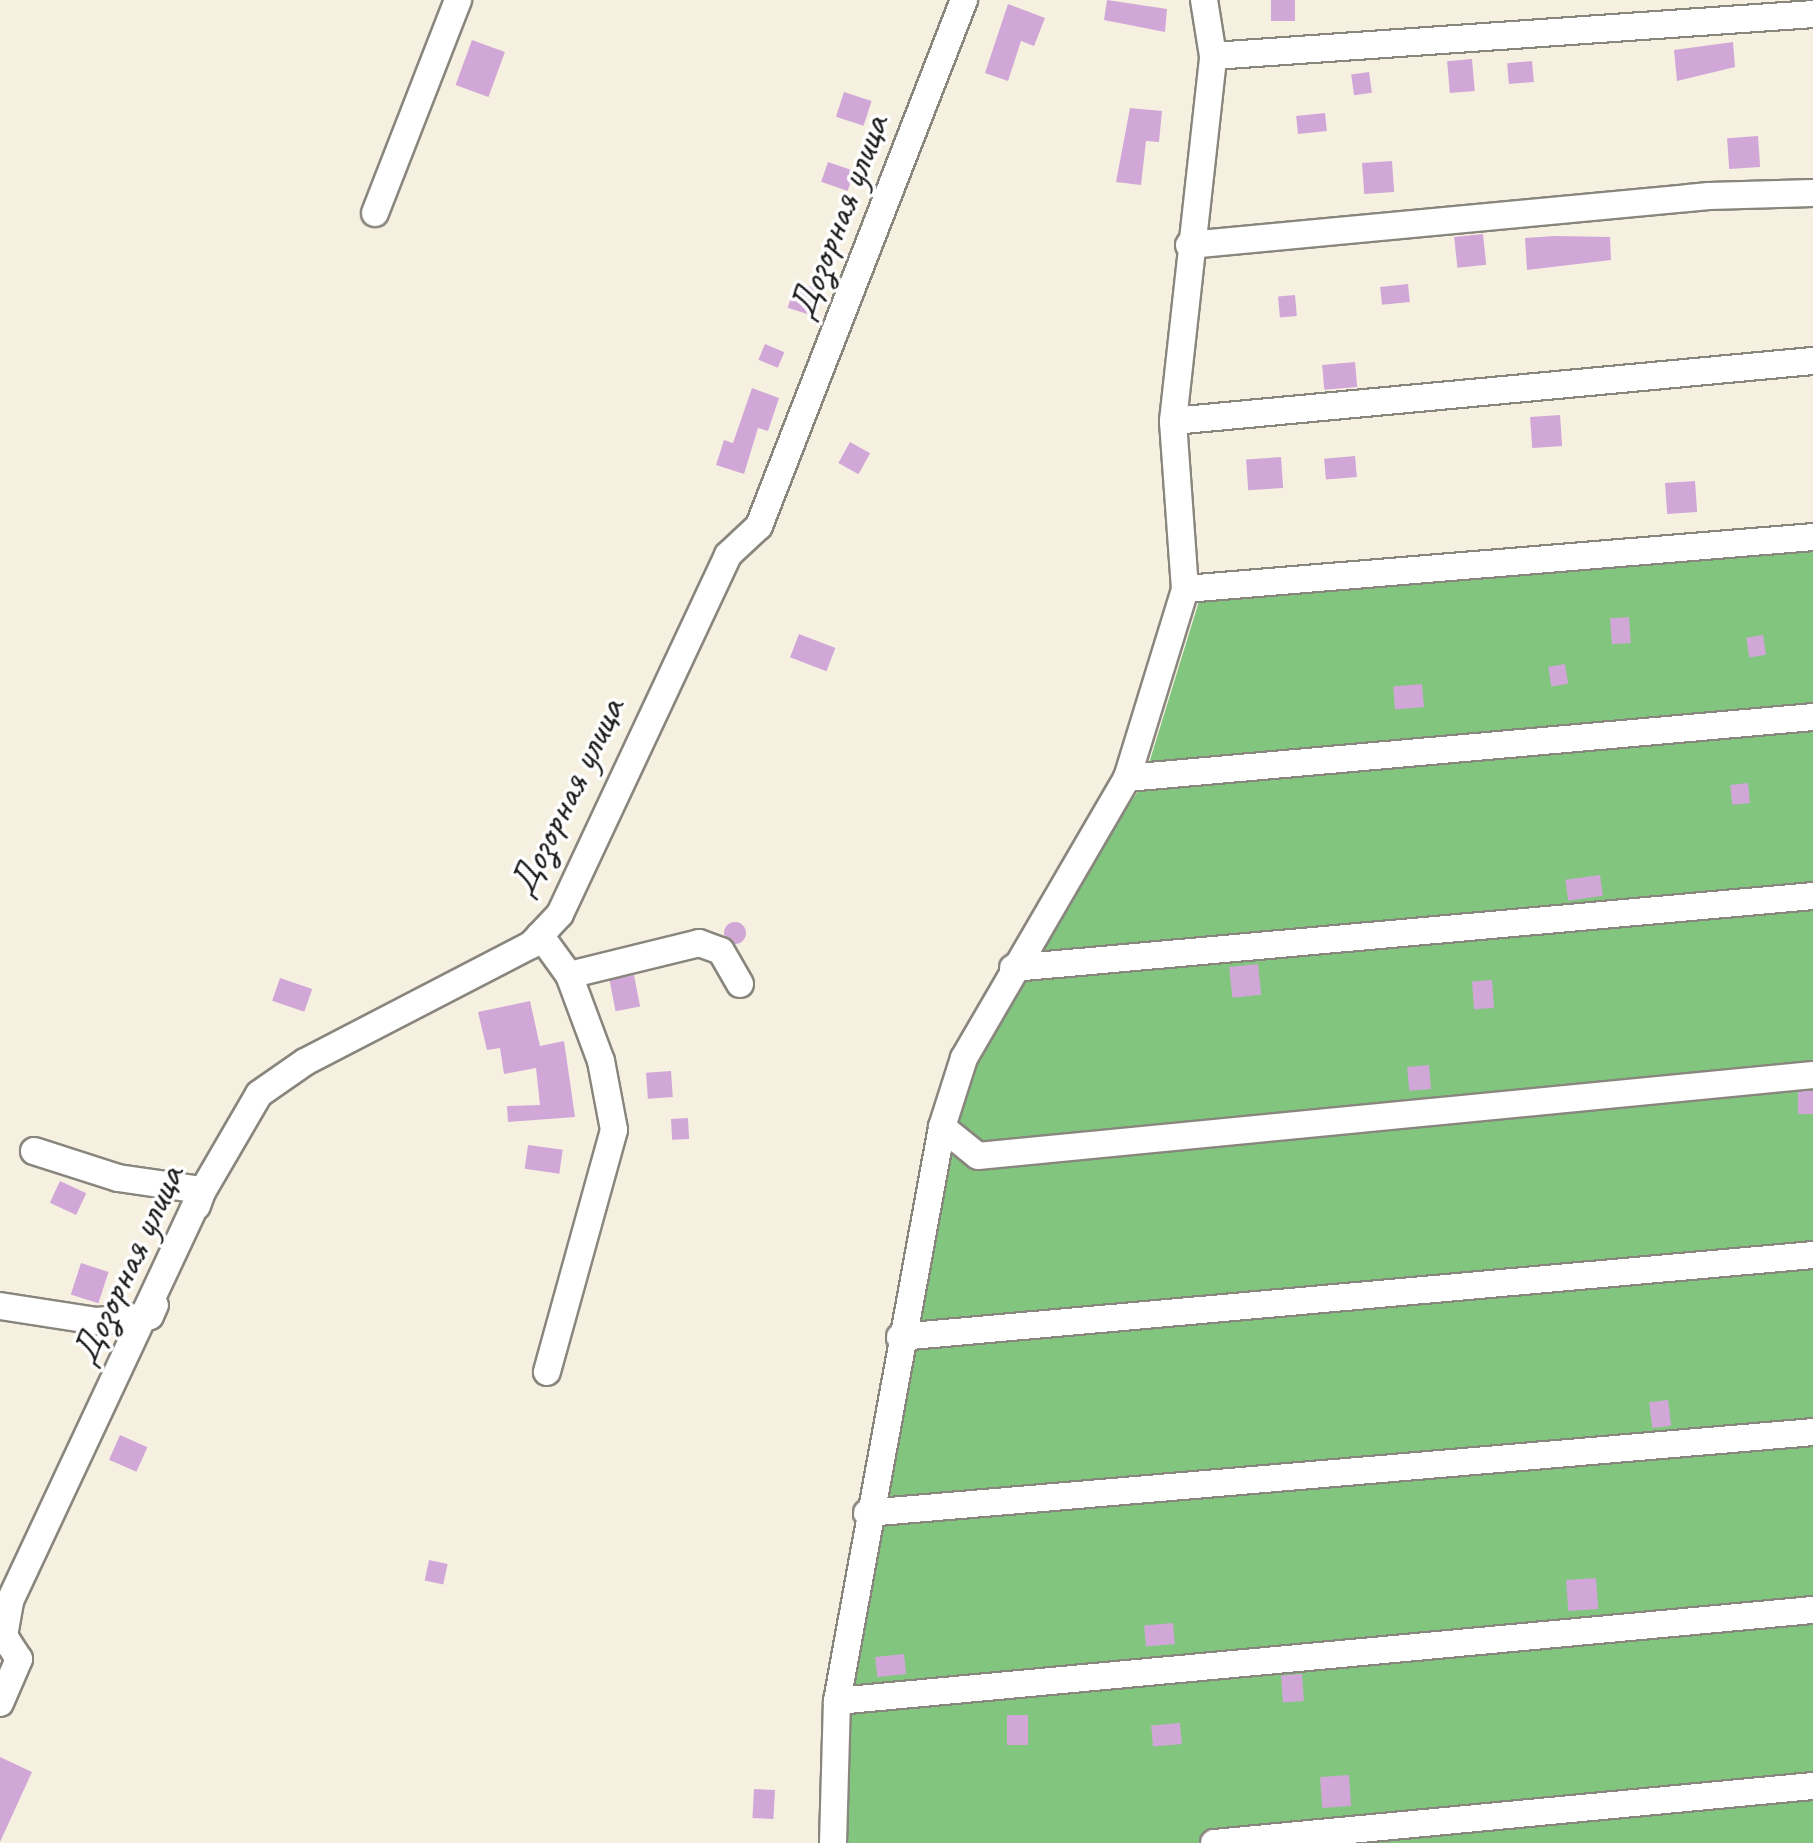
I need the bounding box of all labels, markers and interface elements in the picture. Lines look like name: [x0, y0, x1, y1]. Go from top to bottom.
street label: Дозорная улица: [777, 107, 899, 327]
street label: Дозорная улица: [497, 689, 635, 905]
street label: Дозорная улица: [59, 1157, 195, 1373]

